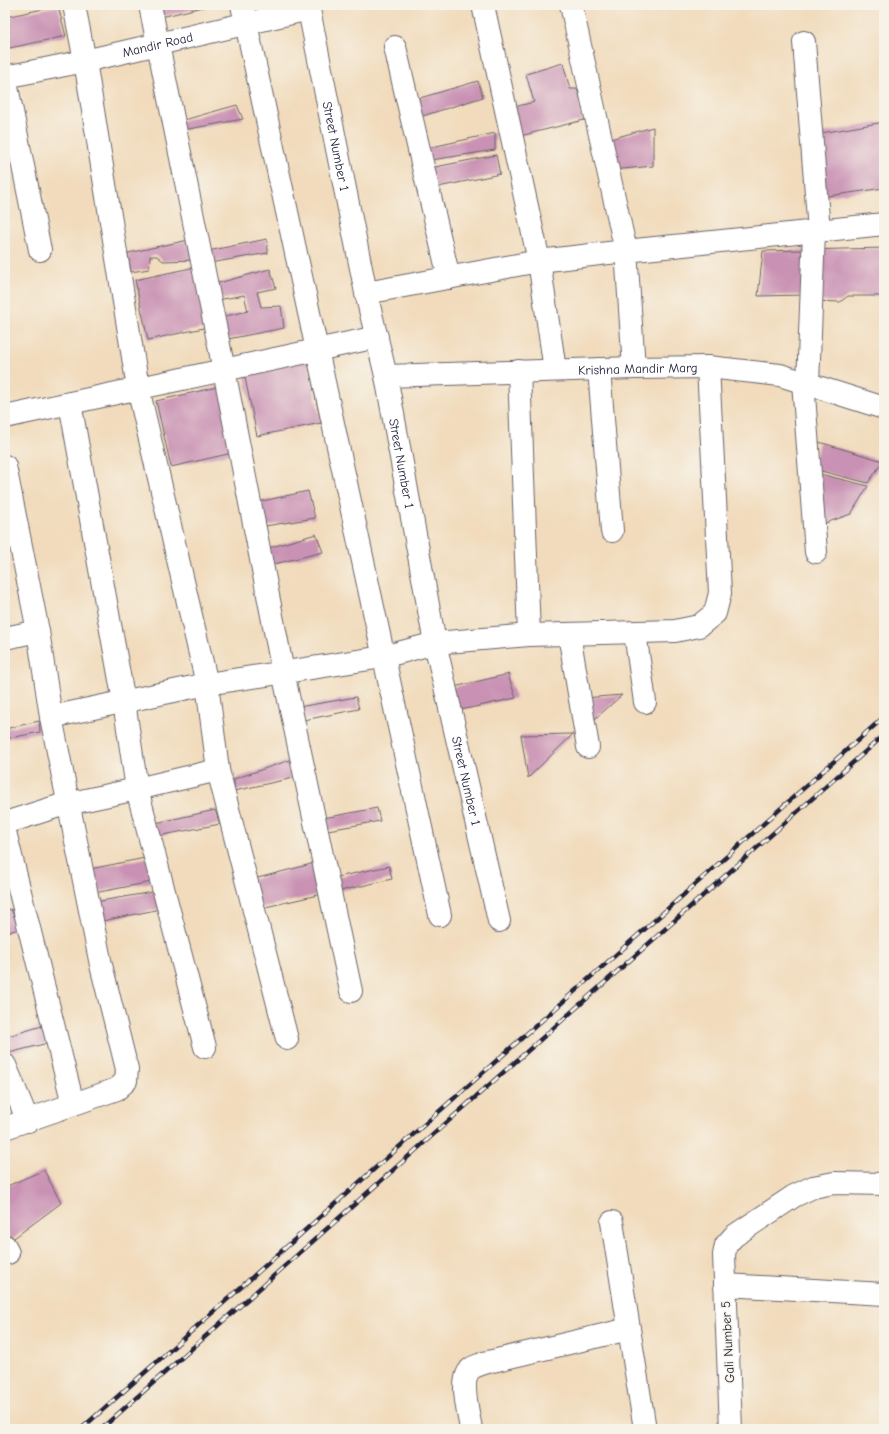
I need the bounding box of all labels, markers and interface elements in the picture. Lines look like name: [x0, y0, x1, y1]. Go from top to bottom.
street label: Mandir Road: [121, 29, 195, 60]
street label: Street Number 1: [320, 100, 352, 192]
street label: Krishna Mandir Marg: [578, 360, 698, 378]
street label: Street Number 1: [386, 417, 417, 510]
street label: Street Number 1: [449, 735, 484, 827]
street label: Gali Number 5: [718, 1301, 737, 1383]

